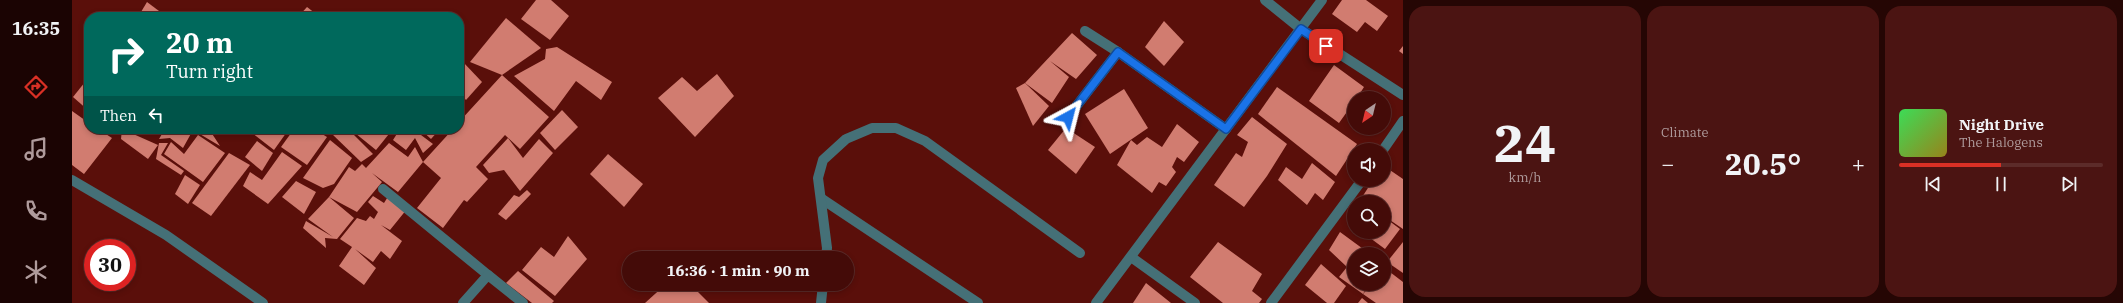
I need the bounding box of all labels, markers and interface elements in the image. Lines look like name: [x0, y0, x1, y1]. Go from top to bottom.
text: 16:35: [12, 17, 60, 40]
text: 20 m: [166, 24, 233, 61]
icon: right: [100, 28, 152, 80]
pin: [1309, 29, 1343, 63]
icon: arrive: [1315, 35, 1337, 57]
text: Turn right: [166, 60, 253, 83]
icon: directions: [22, 73, 50, 101]
north arrow: [1347, 91, 1391, 135]
map controls: [1347, 91, 1391, 291]
position arrow: [1047, 96, 1089, 138]
icon: left: [145, 104, 167, 126]
text: Then: [100, 106, 137, 125]
text: 24: [1494, 109, 1556, 176]
text: Night Drive: [1959, 115, 2044, 134]
text: Climate: [1661, 124, 1708, 141]
text: The Halogens: [1959, 134, 2043, 151]
icon: music: [22, 135, 50, 163]
button: sound: [1347, 143, 1391, 187]
text: 20.5°: [1725, 144, 1801, 183]
text: −: [1661, 149, 1674, 178]
text: +: [1852, 149, 1865, 178]
text: km/h: [1509, 169, 1541, 186]
icon: previous: [1922, 173, 1944, 195]
icon: pause: [1990, 173, 2012, 195]
icon: next: [2058, 173, 2080, 195]
button: search: [1347, 195, 1391, 239]
icon: phone: [22, 197, 50, 225]
speed limit sign: 30: [84, 239, 136, 291]
button: layers: [1347, 247, 1391, 291]
icon: climate: [22, 258, 50, 286]
text: 16:36 · 1 min · 90 m: [666, 261, 810, 280]

